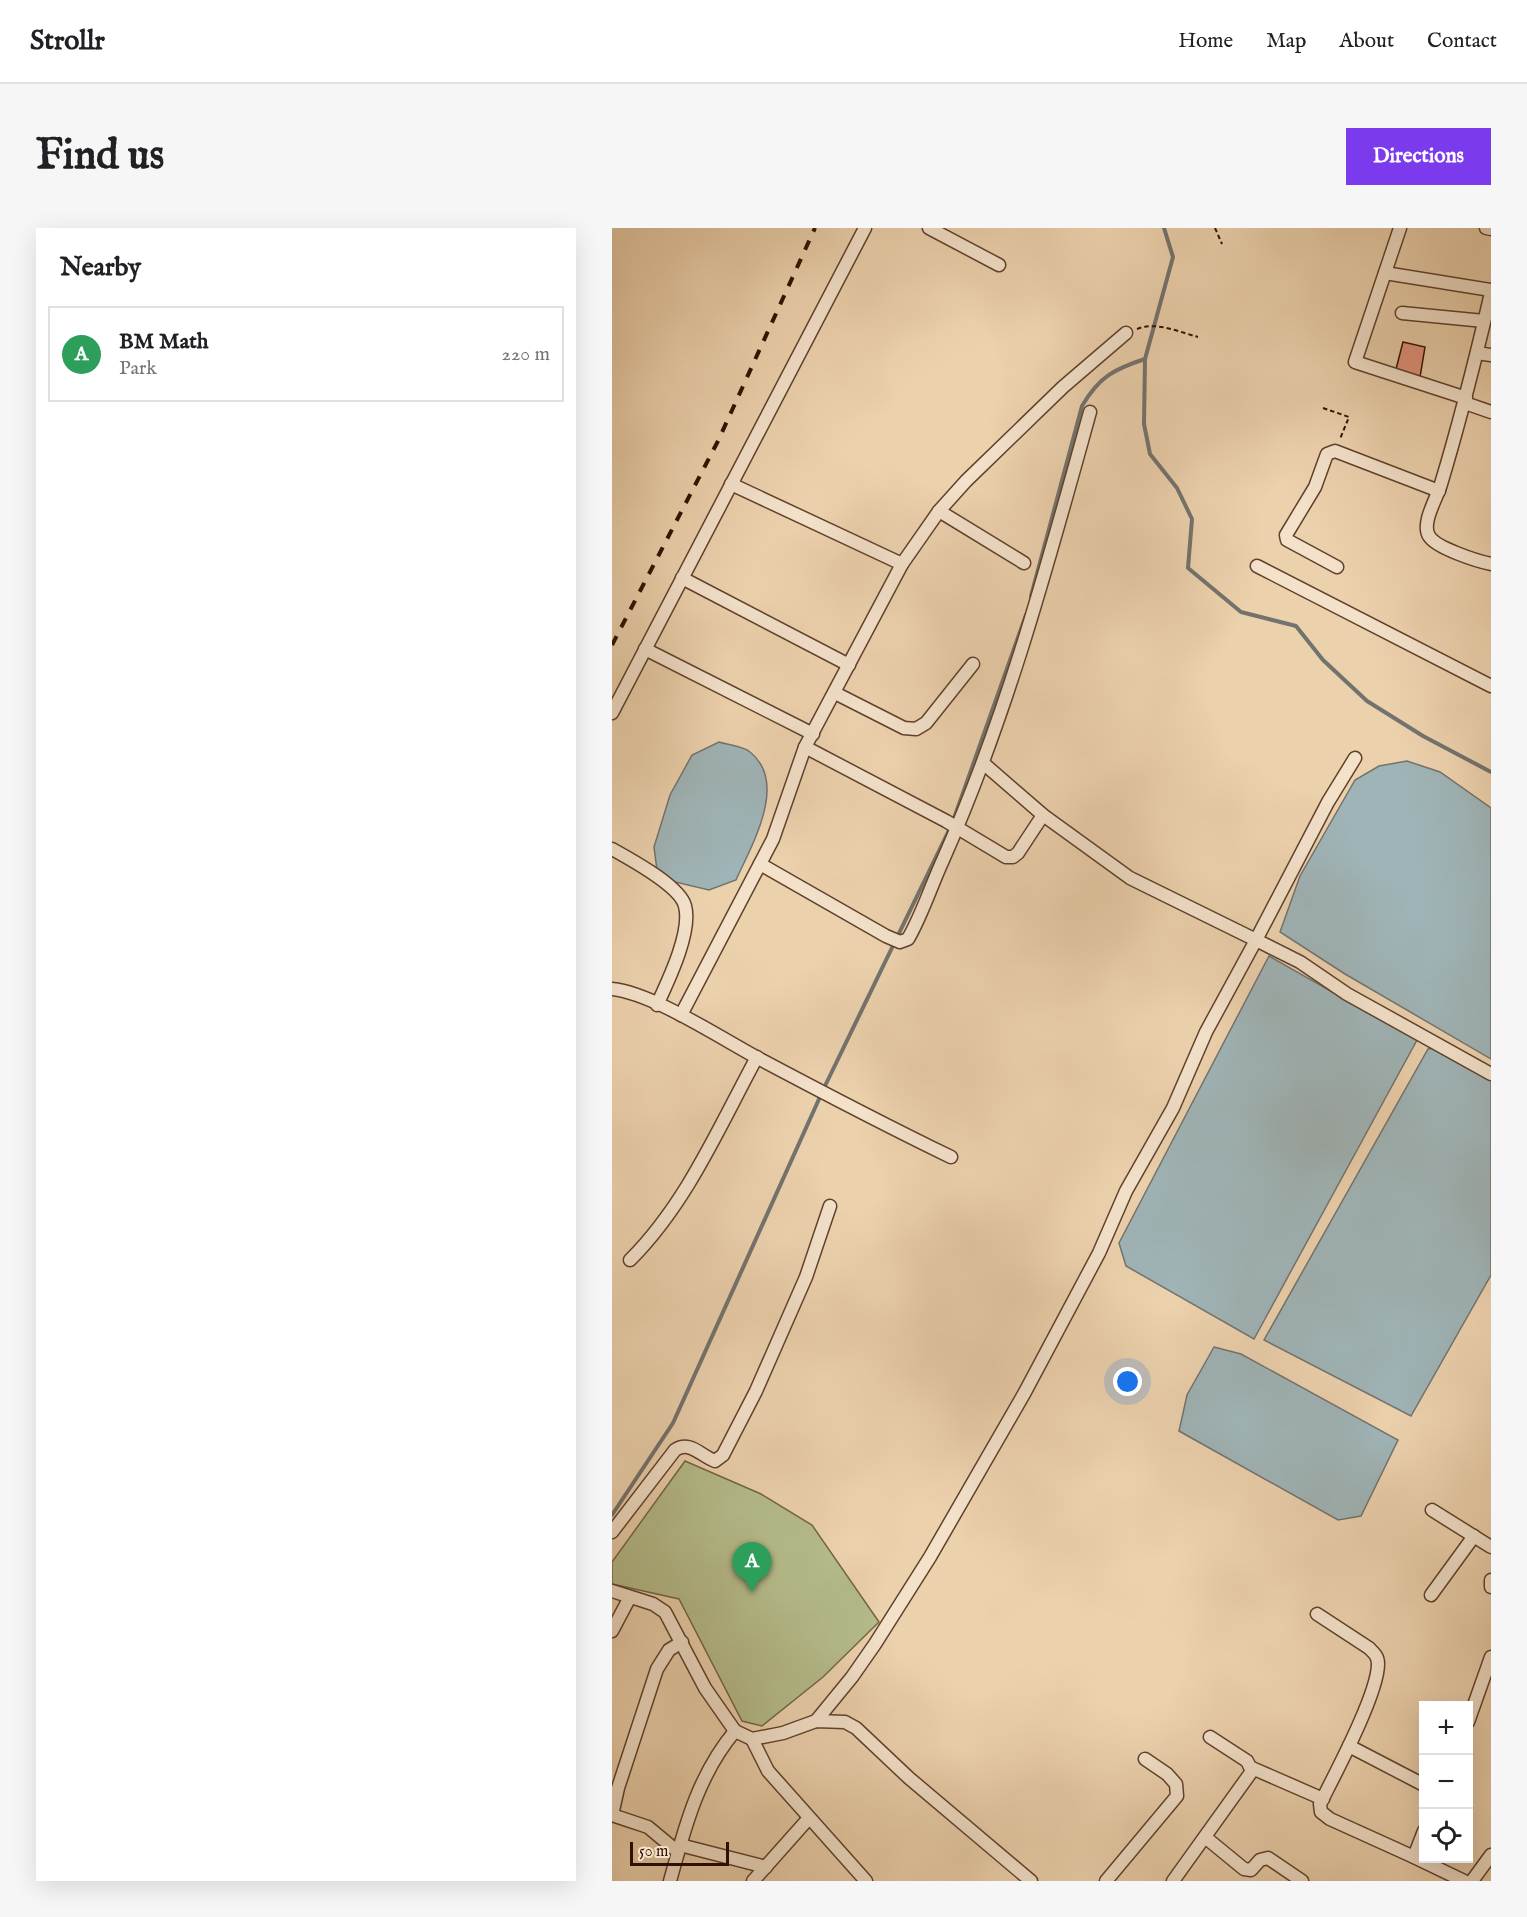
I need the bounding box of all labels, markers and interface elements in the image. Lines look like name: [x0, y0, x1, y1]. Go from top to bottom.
text: Strollr: [30, 24, 105, 59]
text: Home: [1178, 28, 1233, 55]
text: Map: [1266, 28, 1306, 55]
text: About: [1339, 28, 1394, 55]
text: Contact: [1427, 28, 1497, 55]
button: Directions: [1346, 128, 1491, 185]
text: Find us: [36, 130, 164, 183]
text: Nearby: [60, 251, 141, 284]
text: BM Math: [119, 328, 209, 356]
text: A: [75, 342, 88, 367]
text: 220 m: [502, 342, 550, 367]
text: Park: [119, 356, 157, 381]
your location: [1113, 1367, 1142, 1396]
pin: A: [732, 1542, 772, 1592]
map controls: [1419, 1701, 1473, 1863]
button: +: [1419, 1701, 1473, 1755]
button: −: [1419, 1755, 1473, 1809]
button: locate: [1419, 1809, 1473, 1863]
scale bar: [630, 1839, 729, 1866]
text: 50 m: [639, 1842, 668, 1862]

